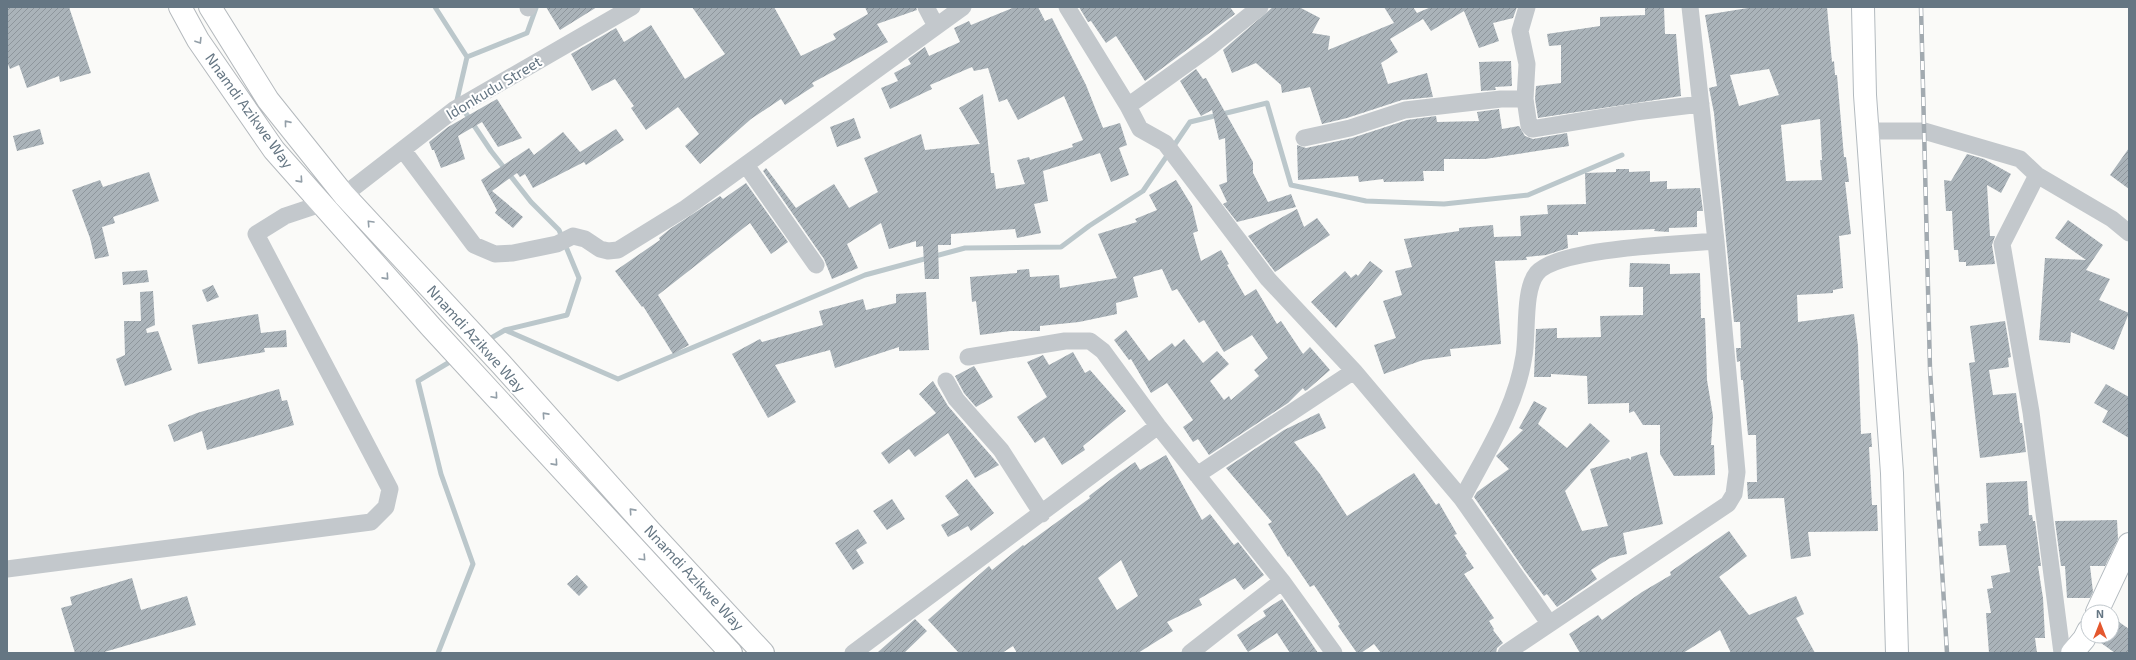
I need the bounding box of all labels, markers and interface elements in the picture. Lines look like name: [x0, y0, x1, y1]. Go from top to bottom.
one-way arrow: [194, 37, 202, 44]
street label: Nnamdi Azikwe Way: [202, 49, 298, 172]
street label: Idonkudu Street: [443, 51, 545, 123]
one-way arrow: [284, 121, 291, 128]
one-way arrow: [295, 175, 303, 183]
one-way arrow: [367, 220, 375, 228]
one-way arrow: [382, 272, 389, 280]
street label: Nnamdi Azikwe Way: [424, 281, 530, 396]
one-way arrow: [491, 391, 498, 399]
one-way arrow: [542, 412, 550, 420]
one-way arrow: [550, 458, 557, 465]
one-way arrow: [630, 509, 637, 516]
street label: Nnamdi Azikwe Way: [641, 521, 748, 634]
one-way arrow: [638, 553, 646, 561]
north arrow: [2080, 604, 2120, 644]
text: N: [2096, 607, 2104, 620]

